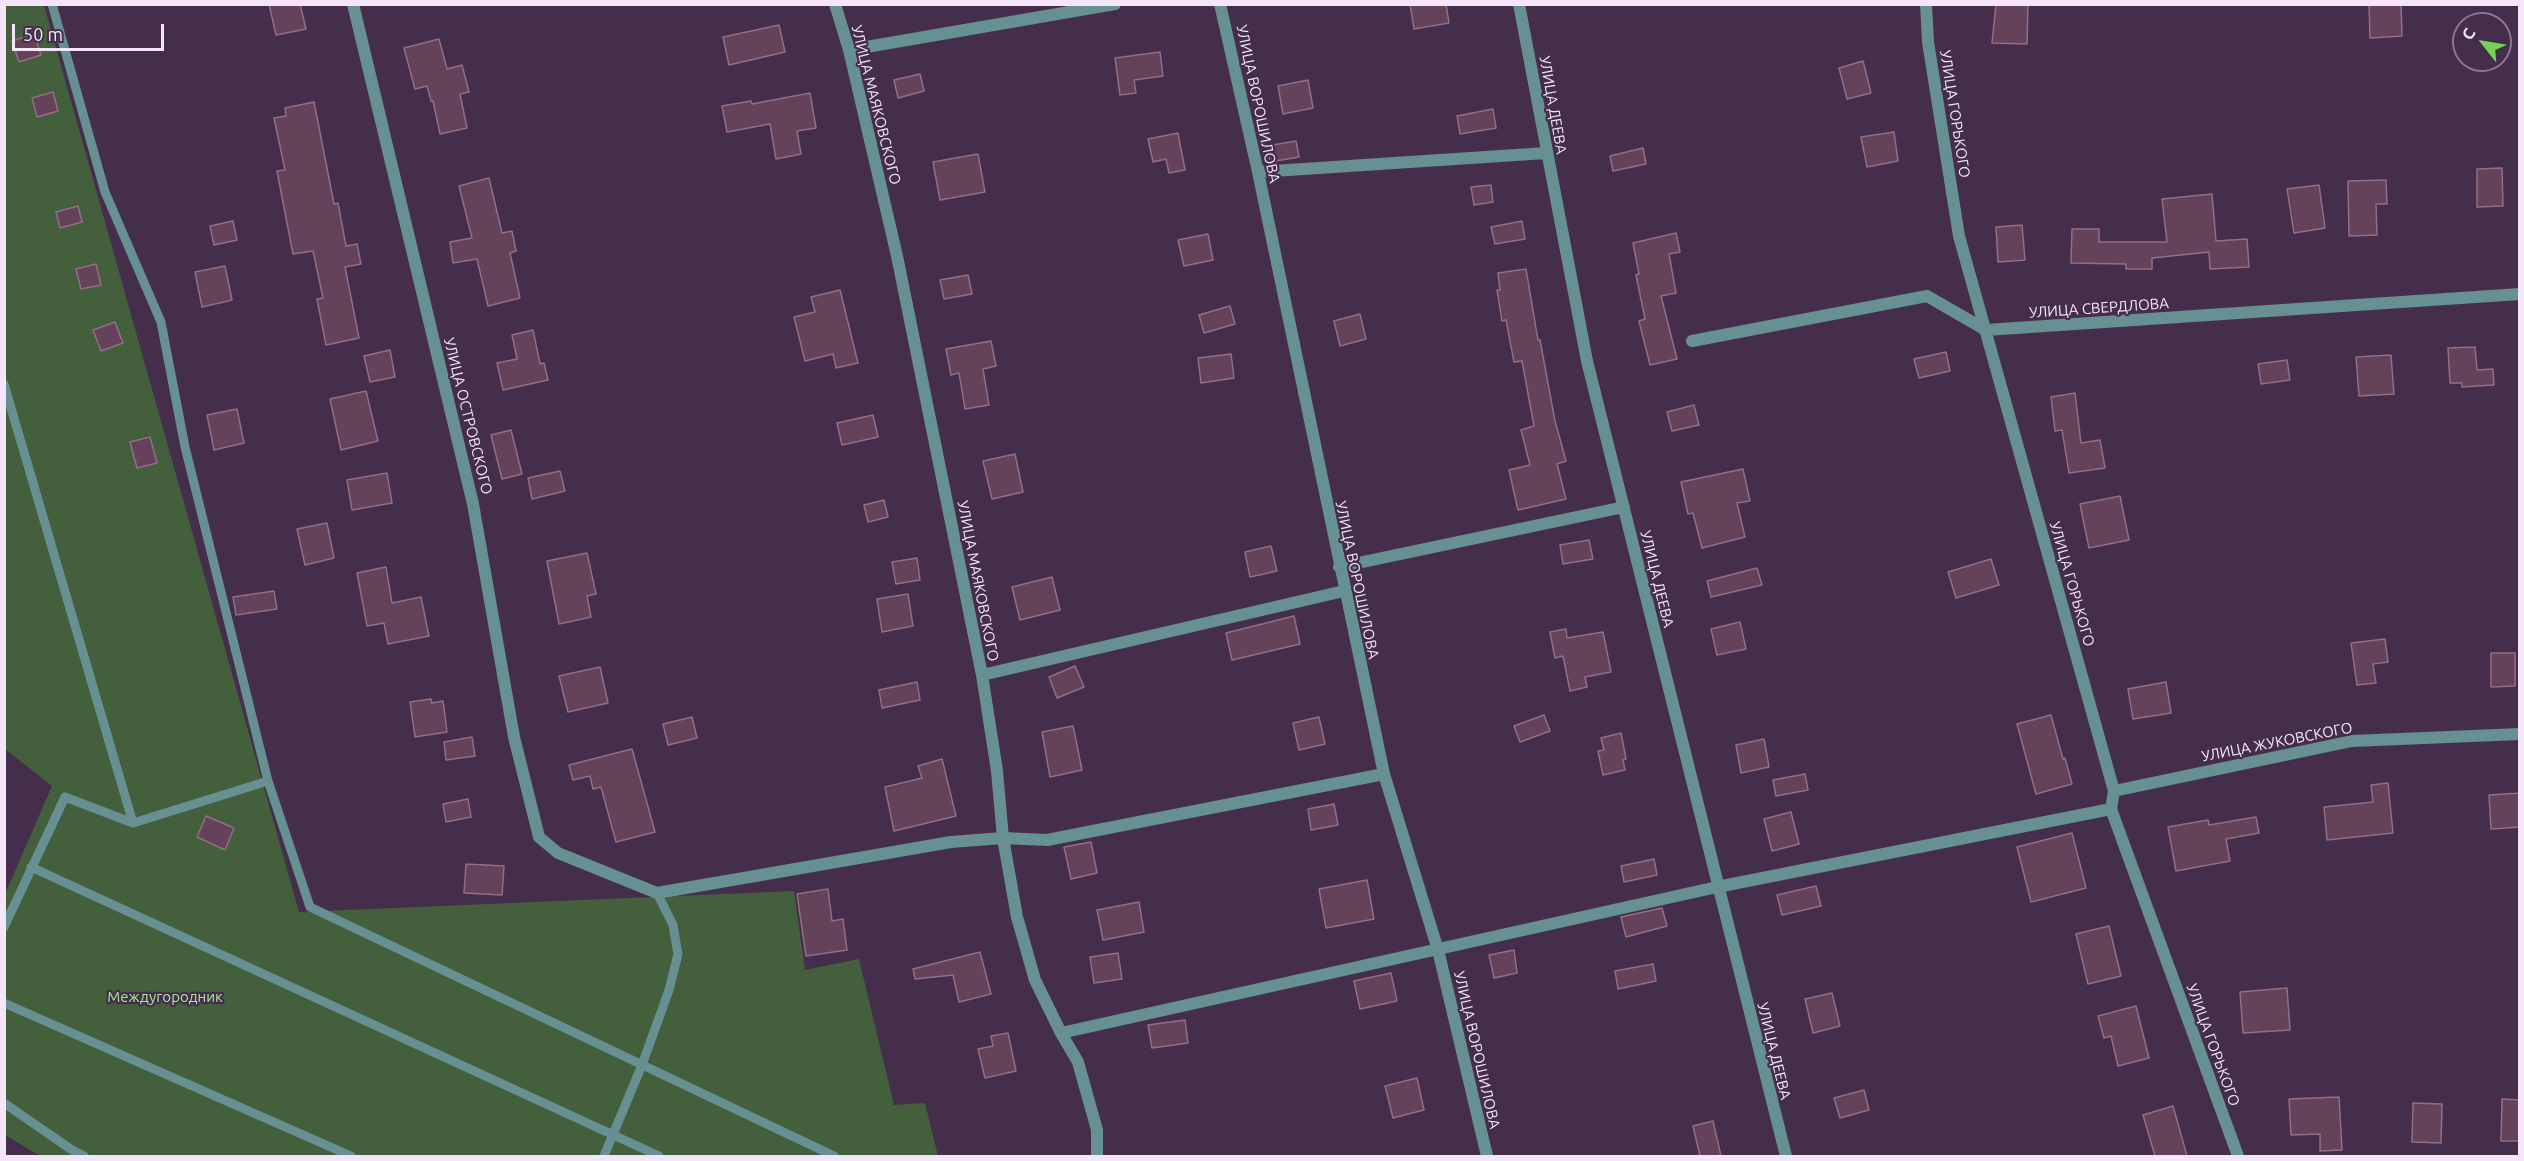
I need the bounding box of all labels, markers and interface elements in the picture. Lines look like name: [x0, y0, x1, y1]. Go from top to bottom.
scale bar: [15, 12, 166, 50]
north arrow: [2452, 12, 2512, 72]
street label: УЛИЦА МАЯКОВСКОГО: [847, 23, 905, 187]
street label: УЛИЦА ВОРОШИЛОВА: [1232, 23, 1284, 185]
text: 50 m: [23, 24, 63, 44]
text: С: [2458, 25, 2479, 43]
street label: УЛИЦА ГОРЬКОГО: [1936, 49, 1974, 179]
street label: УЛИЦА ДЕЕВА: [1536, 54, 1570, 156]
street label: УЛИЦА СВЕРДЛОВА: [2028, 294, 2170, 322]
street label: УЛИЦА ОСТРОВСКОГО: [440, 336, 496, 496]
street label: УЛИЦА МАЯКОВСКОГО: [954, 499, 1002, 663]
street label: УЛИЦА ВОРОШИЛОВА: [1331, 499, 1383, 661]
street label: УЛИЦА ГОРЬКОГО: [2046, 520, 2098, 648]
street label: УЛИЦА ДЕЕВА: [1636, 529, 1678, 629]
street label: УЛИЦА ЖУКОВСКОГО: [2200, 719, 2354, 765]
street label: УЛИЦА ВОРОШИЛОВА: [1450, 969, 1504, 1131]
street label: УЛИЦА ГОРЬКОГО: [2182, 981, 2244, 1109]
park label: Междугородник: [107, 988, 223, 1006]
street label: УЛИЦА ДЕЕВА: [1753, 1001, 1795, 1101]

